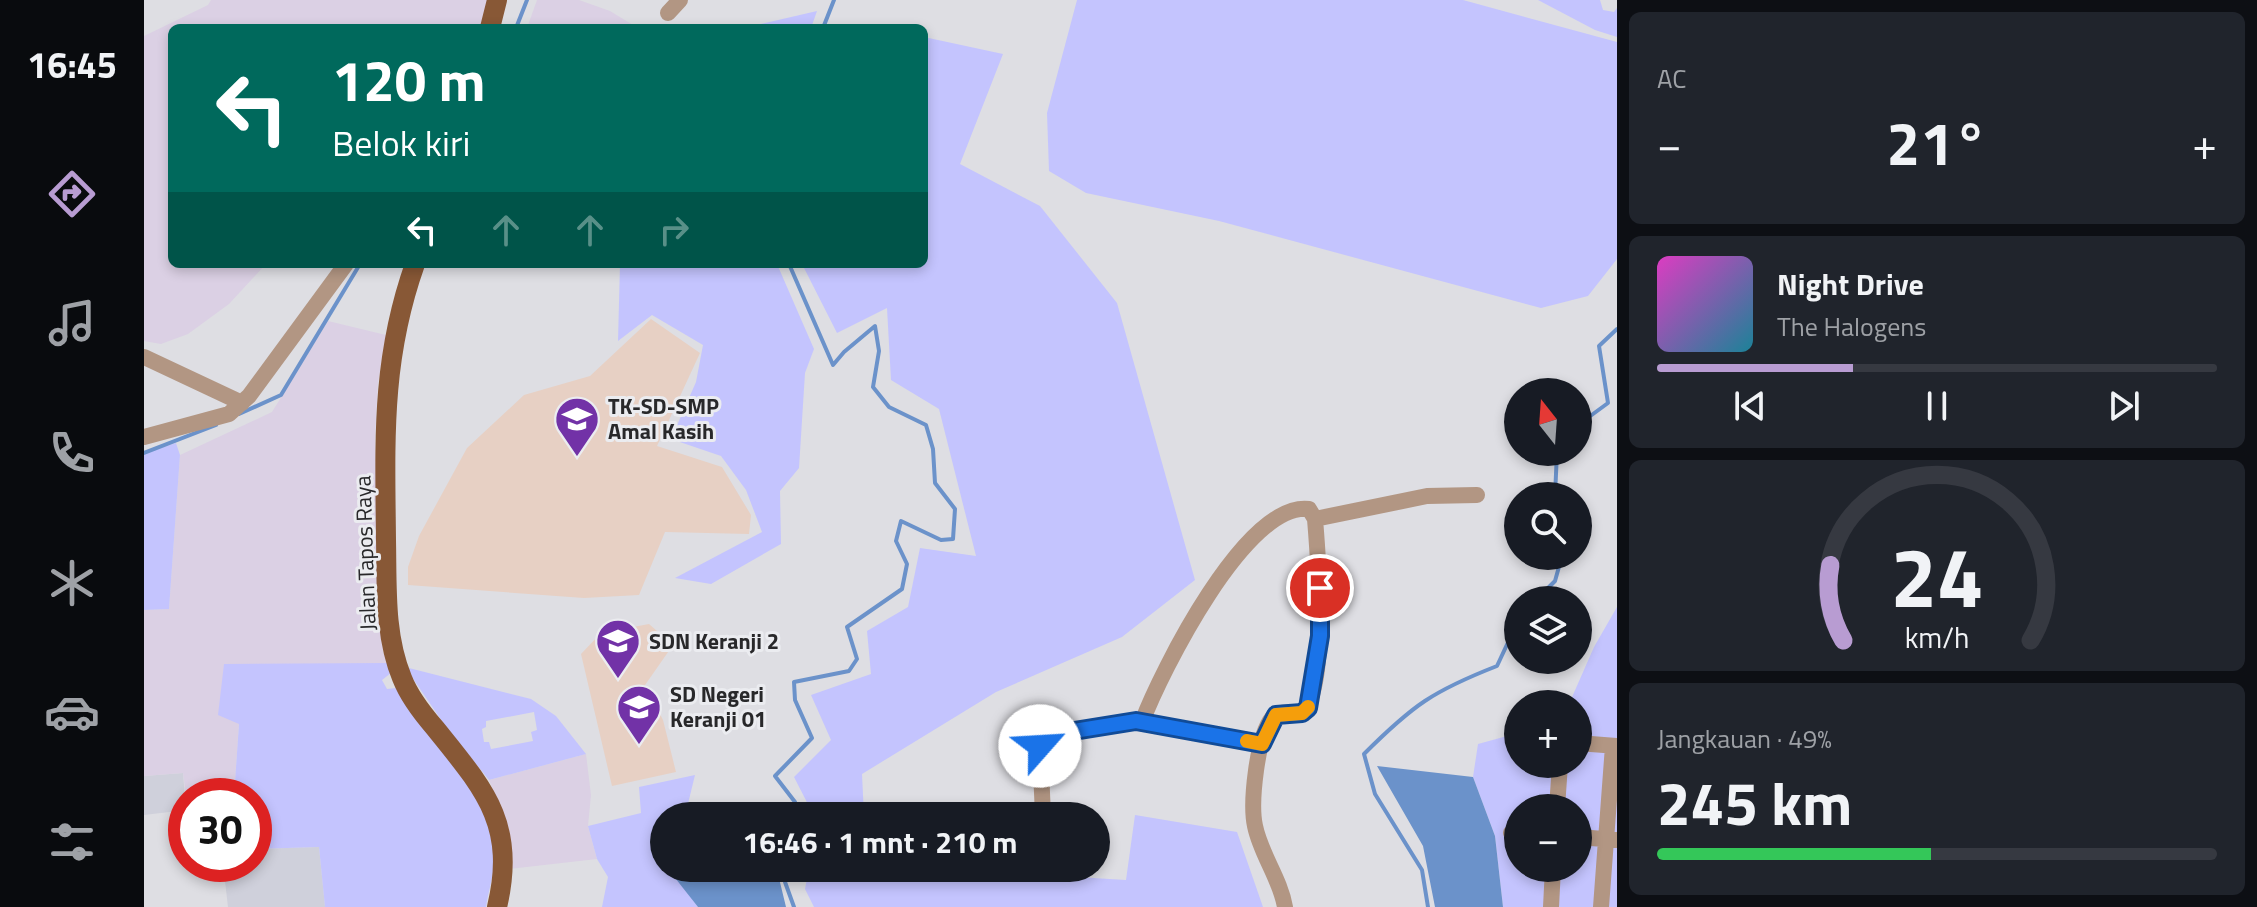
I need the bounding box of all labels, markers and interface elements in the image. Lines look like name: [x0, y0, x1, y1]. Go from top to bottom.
text: 16:45: [27, 37, 117, 92]
text: 120 m: [332, 38, 485, 123]
icon: left: [200, 56, 304, 160]
text: AC: [1657, 59, 1686, 98]
text: 21°: [1887, 97, 1987, 188]
text: −: [1657, 110, 1682, 177]
text: +: [2192, 110, 2217, 177]
text: Belok kiri: [332, 115, 470, 170]
icon: directions: [44, 166, 100, 222]
icon: left: [400, 208, 444, 252]
icon: ahead: [484, 208, 528, 252]
icon: ahead: [568, 208, 612, 252]
icon: right: [652, 208, 696, 252]
text: Night Drive: [1777, 261, 1924, 307]
icon: music: [44, 295, 100, 351]
text: The Halogens: [1777, 307, 1926, 346]
north arrow: [1504, 378, 1592, 466]
map controls: [1504, 378, 1592, 882]
icon: previous: [1728, 384, 1772, 428]
icon: pause: [1915, 384, 1959, 428]
icon: next: [2102, 384, 2146, 428]
place label: TK-SD-SMP Amal Kasih: [608, 389, 719, 448]
school or university icon: TK-SD-SMP Amal Kasih: [553, 395, 601, 458]
icon: phone: [44, 425, 100, 481]
street label: Jalan Tapos Raya: [345, 475, 385, 631]
button: search: [1504, 482, 1592, 570]
text: 24: [1890, 513, 1984, 639]
pin: [1286, 554, 1354, 622]
icon: climate: [44, 555, 100, 611]
icon: arrive: [1298, 566, 1342, 610]
button: layers: [1504, 586, 1592, 674]
school or university icon: SDN Keranji 2: [594, 617, 642, 680]
text: km/h: [1905, 617, 1969, 660]
place label: SDN Keranji 2: [649, 624, 779, 658]
place label: SD Negeri Keranji 01: [670, 677, 766, 736]
school or university icon: SD Negeri Keranji 01: [615, 683, 663, 746]
icon: car: [44, 684, 100, 740]
button: +: [1504, 690, 1592, 778]
position arrow: [998, 704, 1082, 788]
text: Jangkauan · 49%: [1657, 719, 1832, 758]
text: 245 km: [1657, 757, 1852, 848]
speed limit sign: 30: [168, 778, 272, 882]
button: −: [1504, 794, 1592, 882]
icon: filters: [44, 814, 100, 870]
text: 16:46 · 1 mnt · 210 m: [743, 819, 1017, 865]

